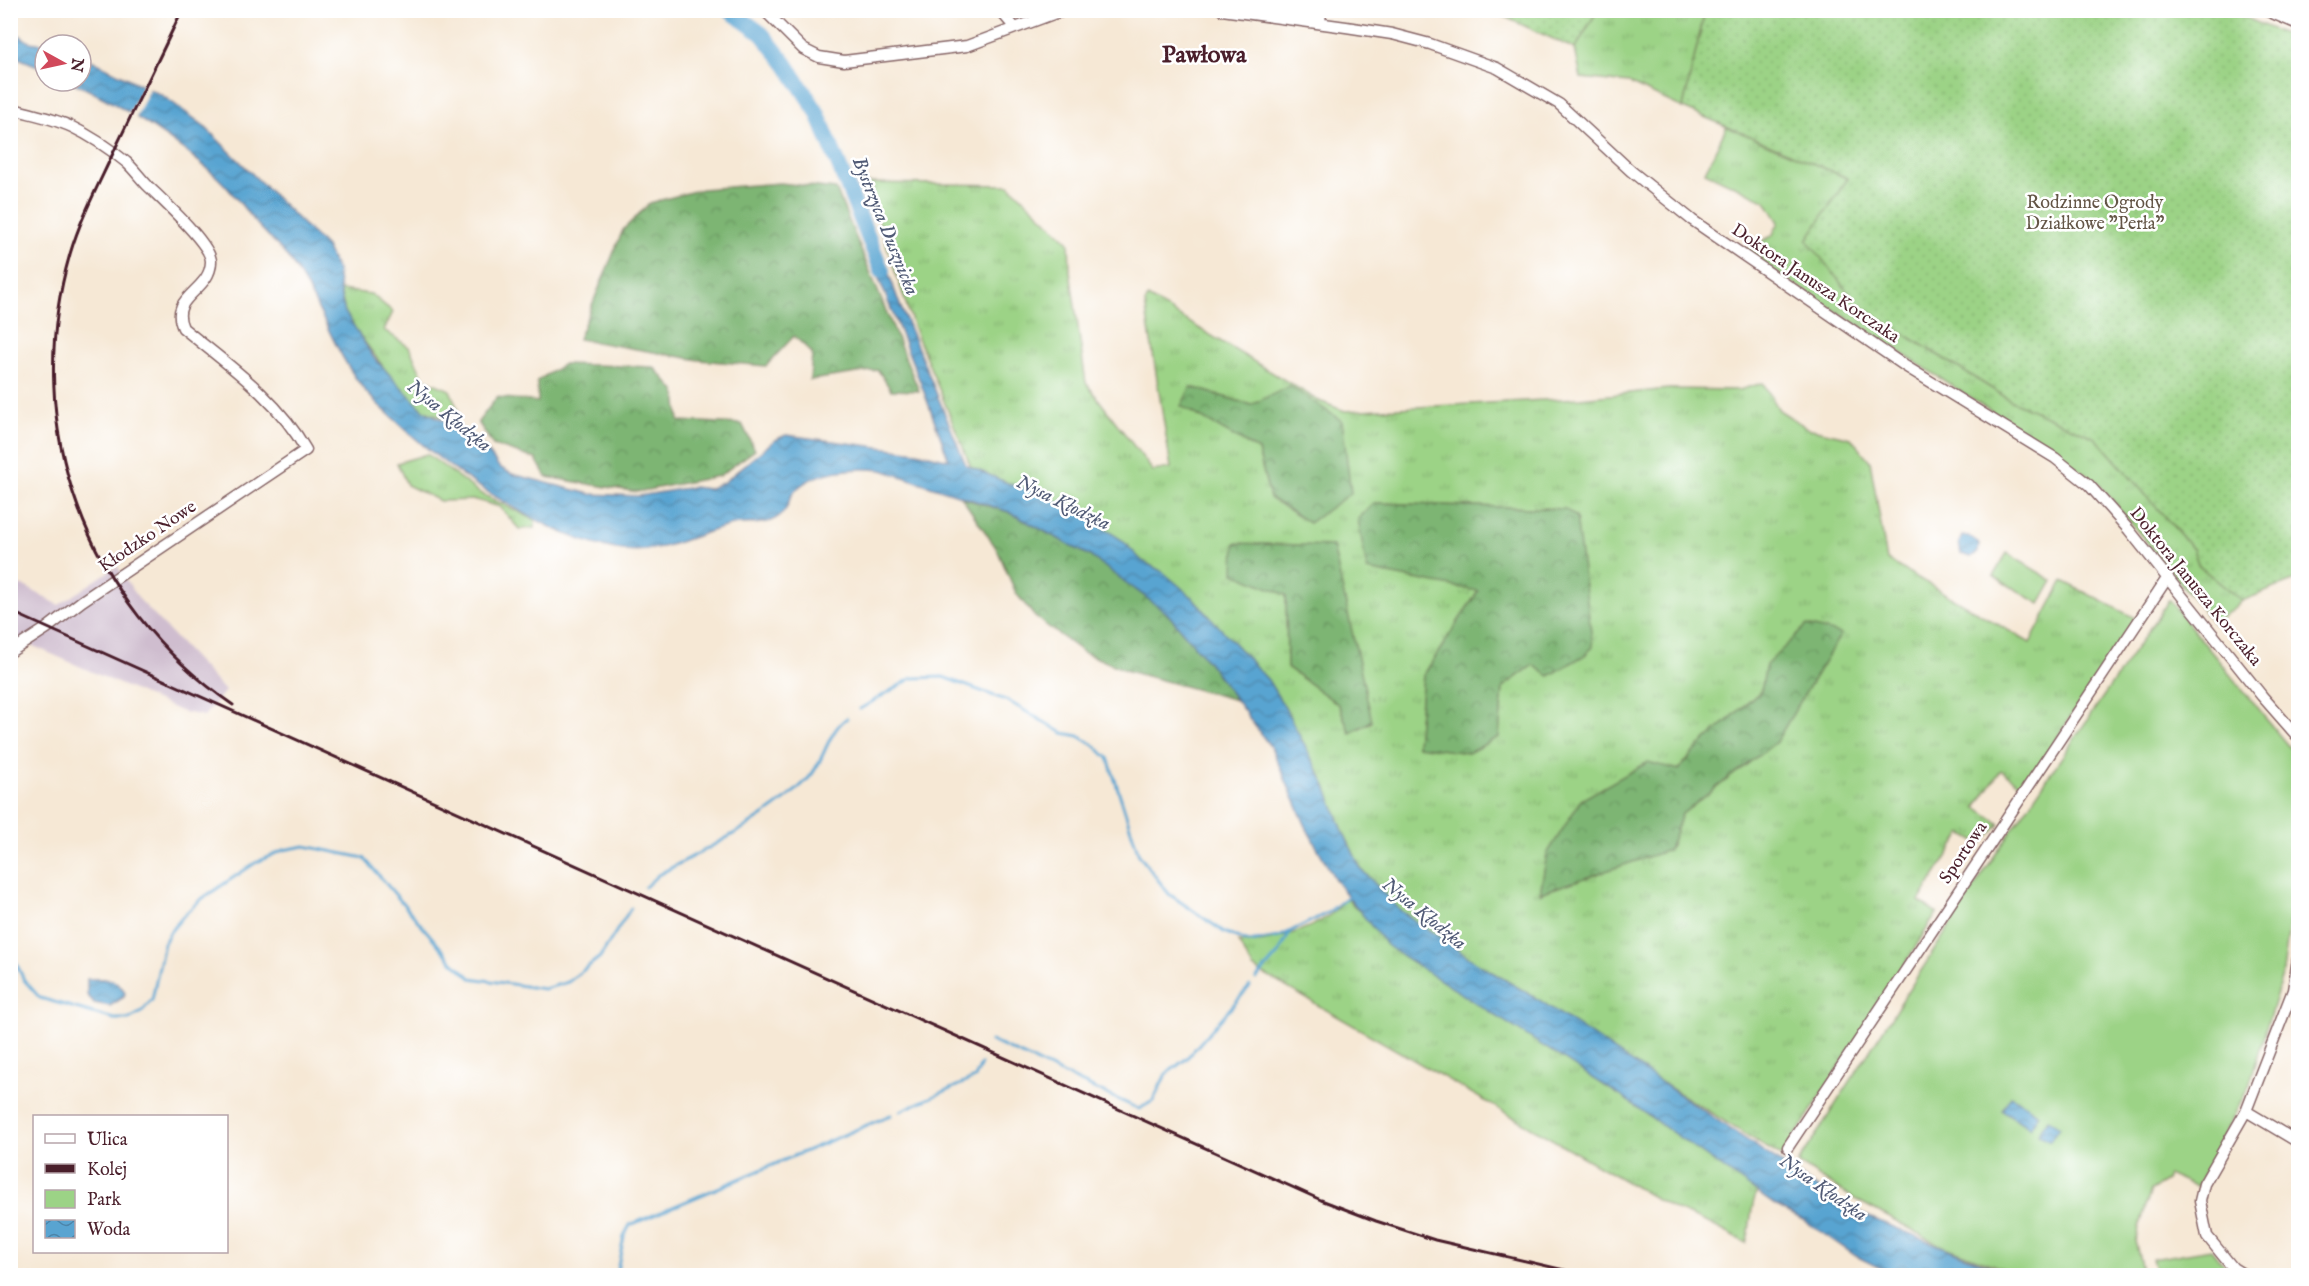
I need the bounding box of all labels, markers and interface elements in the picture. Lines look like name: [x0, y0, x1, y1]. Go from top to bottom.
north arrow: [33, 33, 93, 93]
district label: Pawłowa: [1162, 40, 1247, 71]
text: N: [65, 56, 87, 73]
water label: Bystrzyca Dusznicka: [846, 153, 924, 299]
park label: Rodzinne Ogrody Działkowe "Perła": [2026, 192, 2164, 236]
street label: Doktora Janusza Korczaka: [1726, 219, 1904, 349]
water label: Nysa Kłodzka: [402, 374, 496, 458]
water label: Nysa Kłodzka: [1012, 469, 1114, 537]
street label: Kłodzko Nowe: [95, 496, 201, 578]
street label: Doktora Janusza Korczaka: [2124, 503, 2266, 671]
street label: Sportowa: [1935, 817, 1993, 889]
water label: Nysa Kłodzka: [1377, 872, 1471, 956]
legend: [33, 1115, 228, 1253]
text: Ulica: [87, 1129, 128, 1152]
water label: Nysa Kłodzka: [1774, 1149, 1872, 1227]
text: Kolej: [87, 1159, 127, 1182]
text: Park: [87, 1189, 122, 1212]
text: Woda: [87, 1219, 131, 1242]

